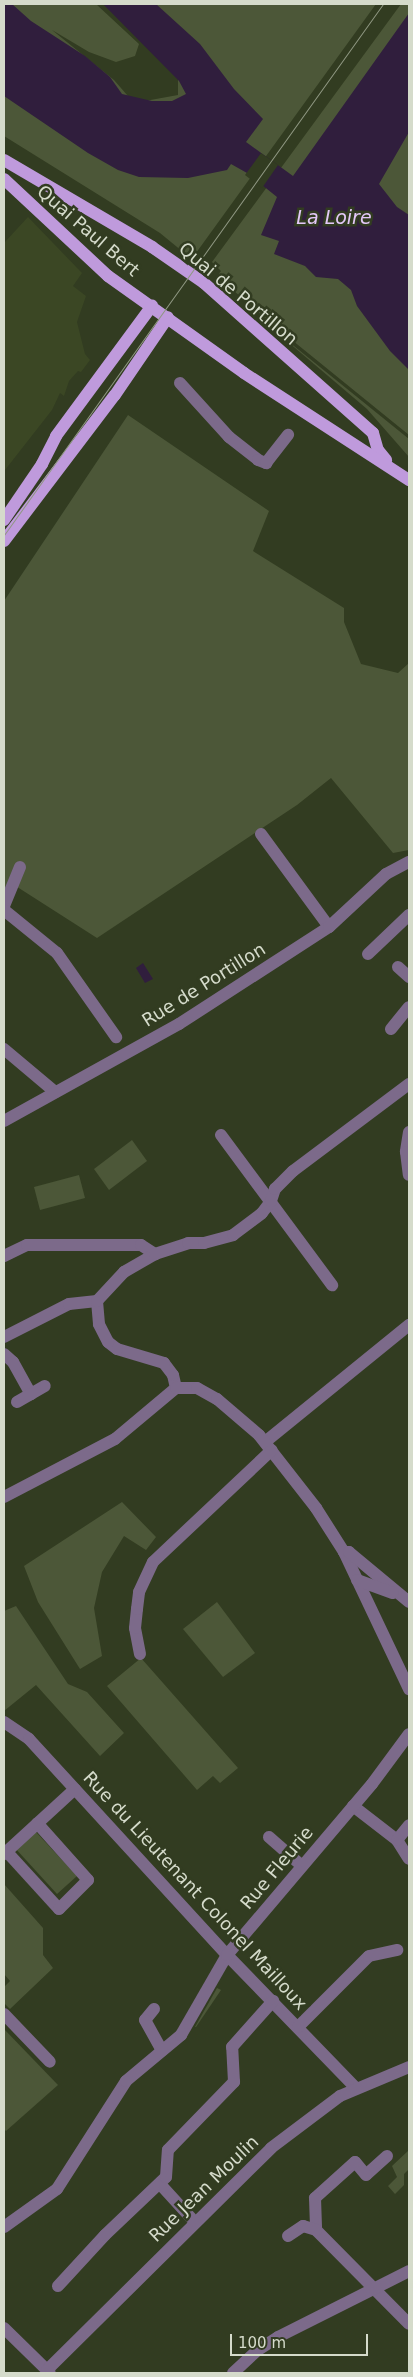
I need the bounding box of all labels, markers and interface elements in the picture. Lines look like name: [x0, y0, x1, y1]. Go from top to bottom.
street label: Quai Paul Bert: [32, 181, 144, 281]
water label: La Loire: [296, 207, 372, 229]
street label: Quai de Portillon: [174, 238, 302, 350]
street label: Rue de Portillon: [138, 938, 270, 1032]
street label: Rue du Lieutenant Colonel Mailloux: [79, 1767, 311, 2015]
street label: Rue Fleurie: [236, 1822, 318, 1914]
street label: Rue Jean Moulin: [145, 2131, 263, 2247]
scale bar: [233, 2324, 370, 2356]
text: 100 m: [238, 2334, 286, 2352]

